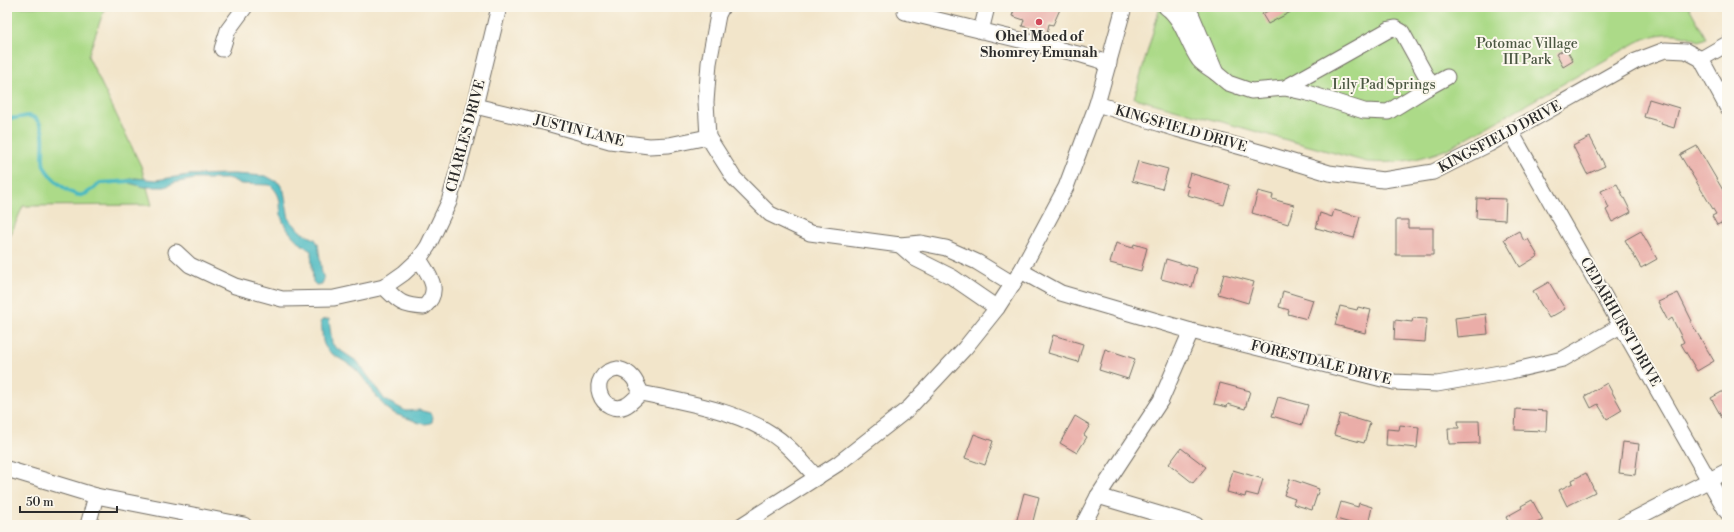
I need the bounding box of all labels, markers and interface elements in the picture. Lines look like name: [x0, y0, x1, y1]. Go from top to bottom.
marker: Ohel Moed of Shomrey Emunah: [1034, 17, 1044, 27]
place label: Ohel Moed of Shomrey Emunah: [980, 28, 1098, 62]
park label: Potomac Village III Park: [1476, 35, 1578, 69]
park label: Lily Pad Springs: [1332, 76, 1436, 94]
street label: CHARLES DRIVE: [442, 78, 490, 194]
street label: KINGSFIELD DRIVE: [1435, 97, 1565, 177]
street label: KINGSFIELD DRIVE: [1113, 101, 1249, 157]
street label: JUSTIN LANE: [531, 111, 626, 151]
street label: CEDARHURST DRIVE: [1576, 254, 1664, 390]
street label: FORESTDALE DRIVE: [1249, 337, 1393, 389]
scale bar: [20, 488, 117, 514]
text: 50 m: [26, 495, 54, 510]

